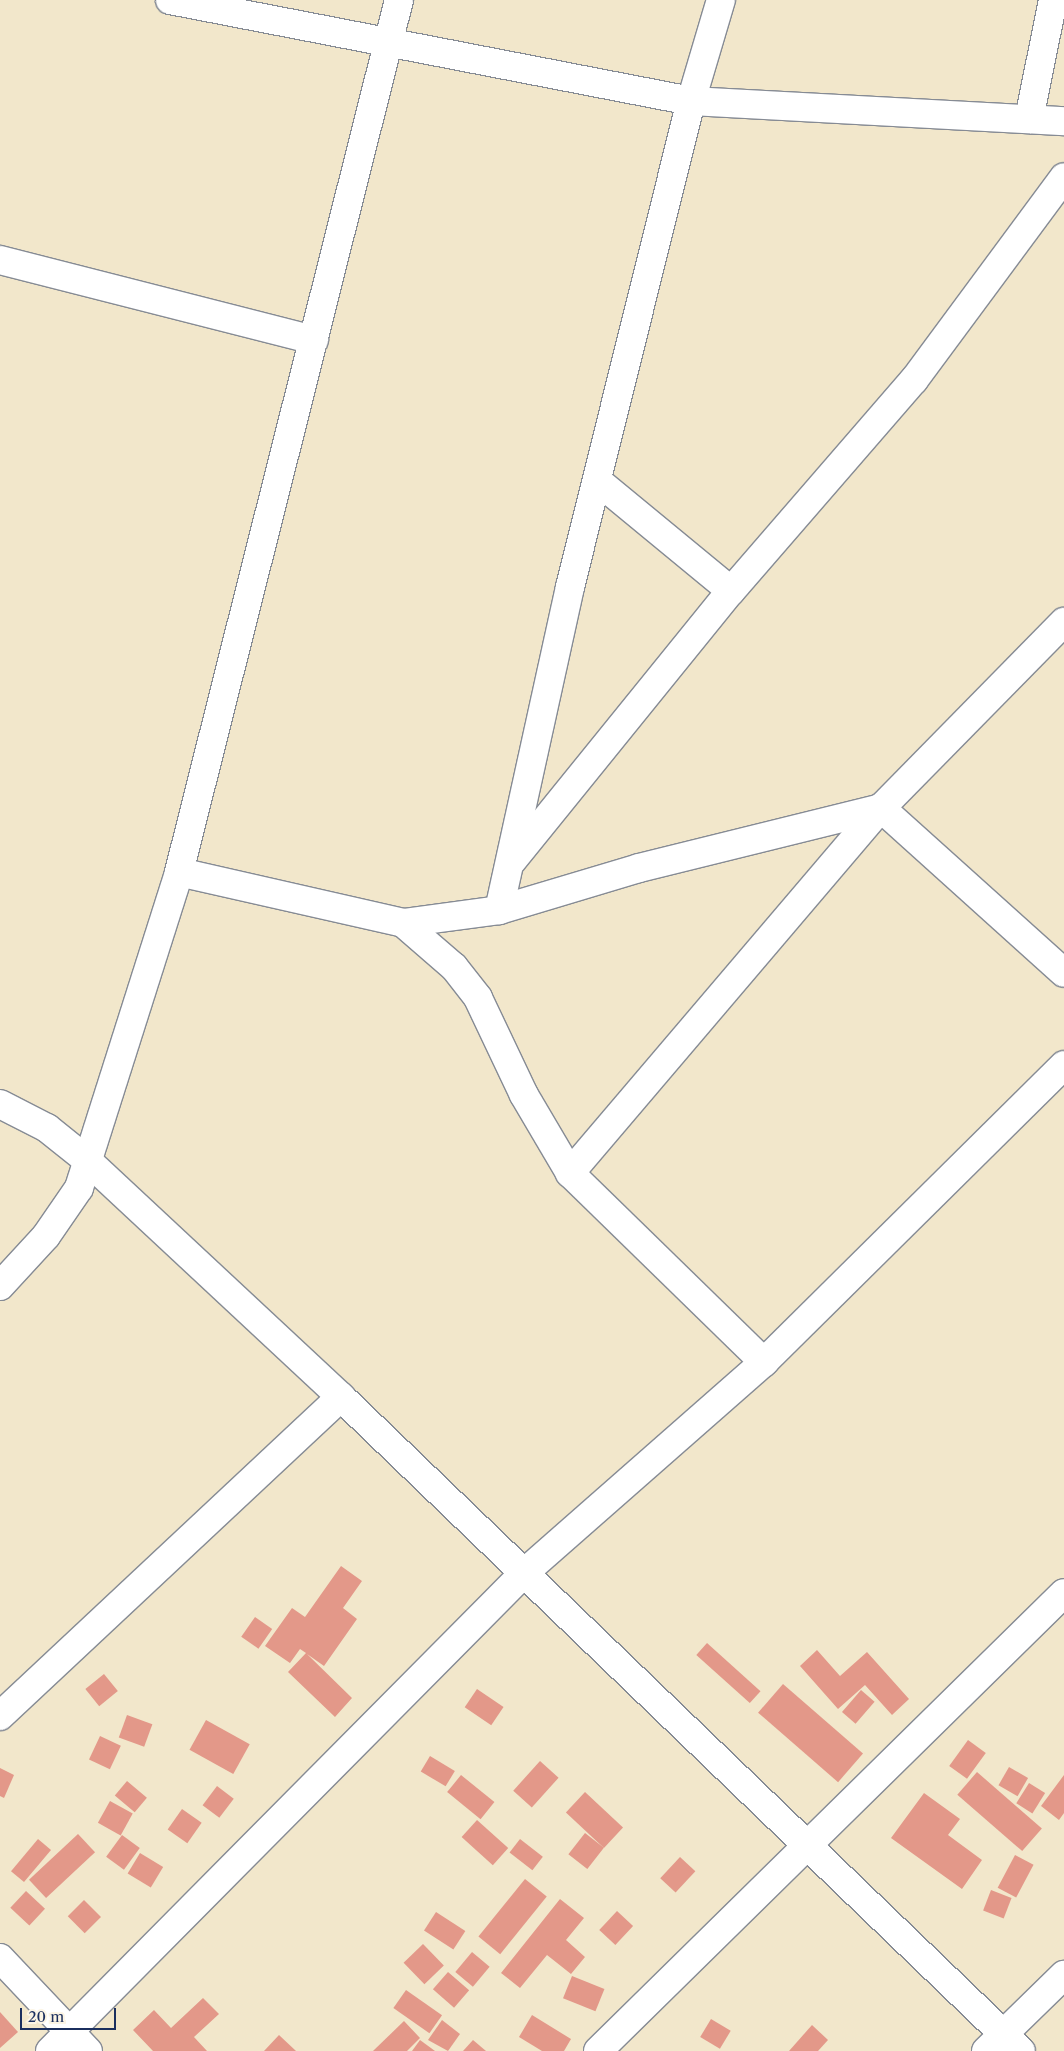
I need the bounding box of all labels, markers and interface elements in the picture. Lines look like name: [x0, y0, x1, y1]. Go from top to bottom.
scale bar: [22, 1998, 119, 2030]
text: 20 m: [28, 2007, 64, 2026]

